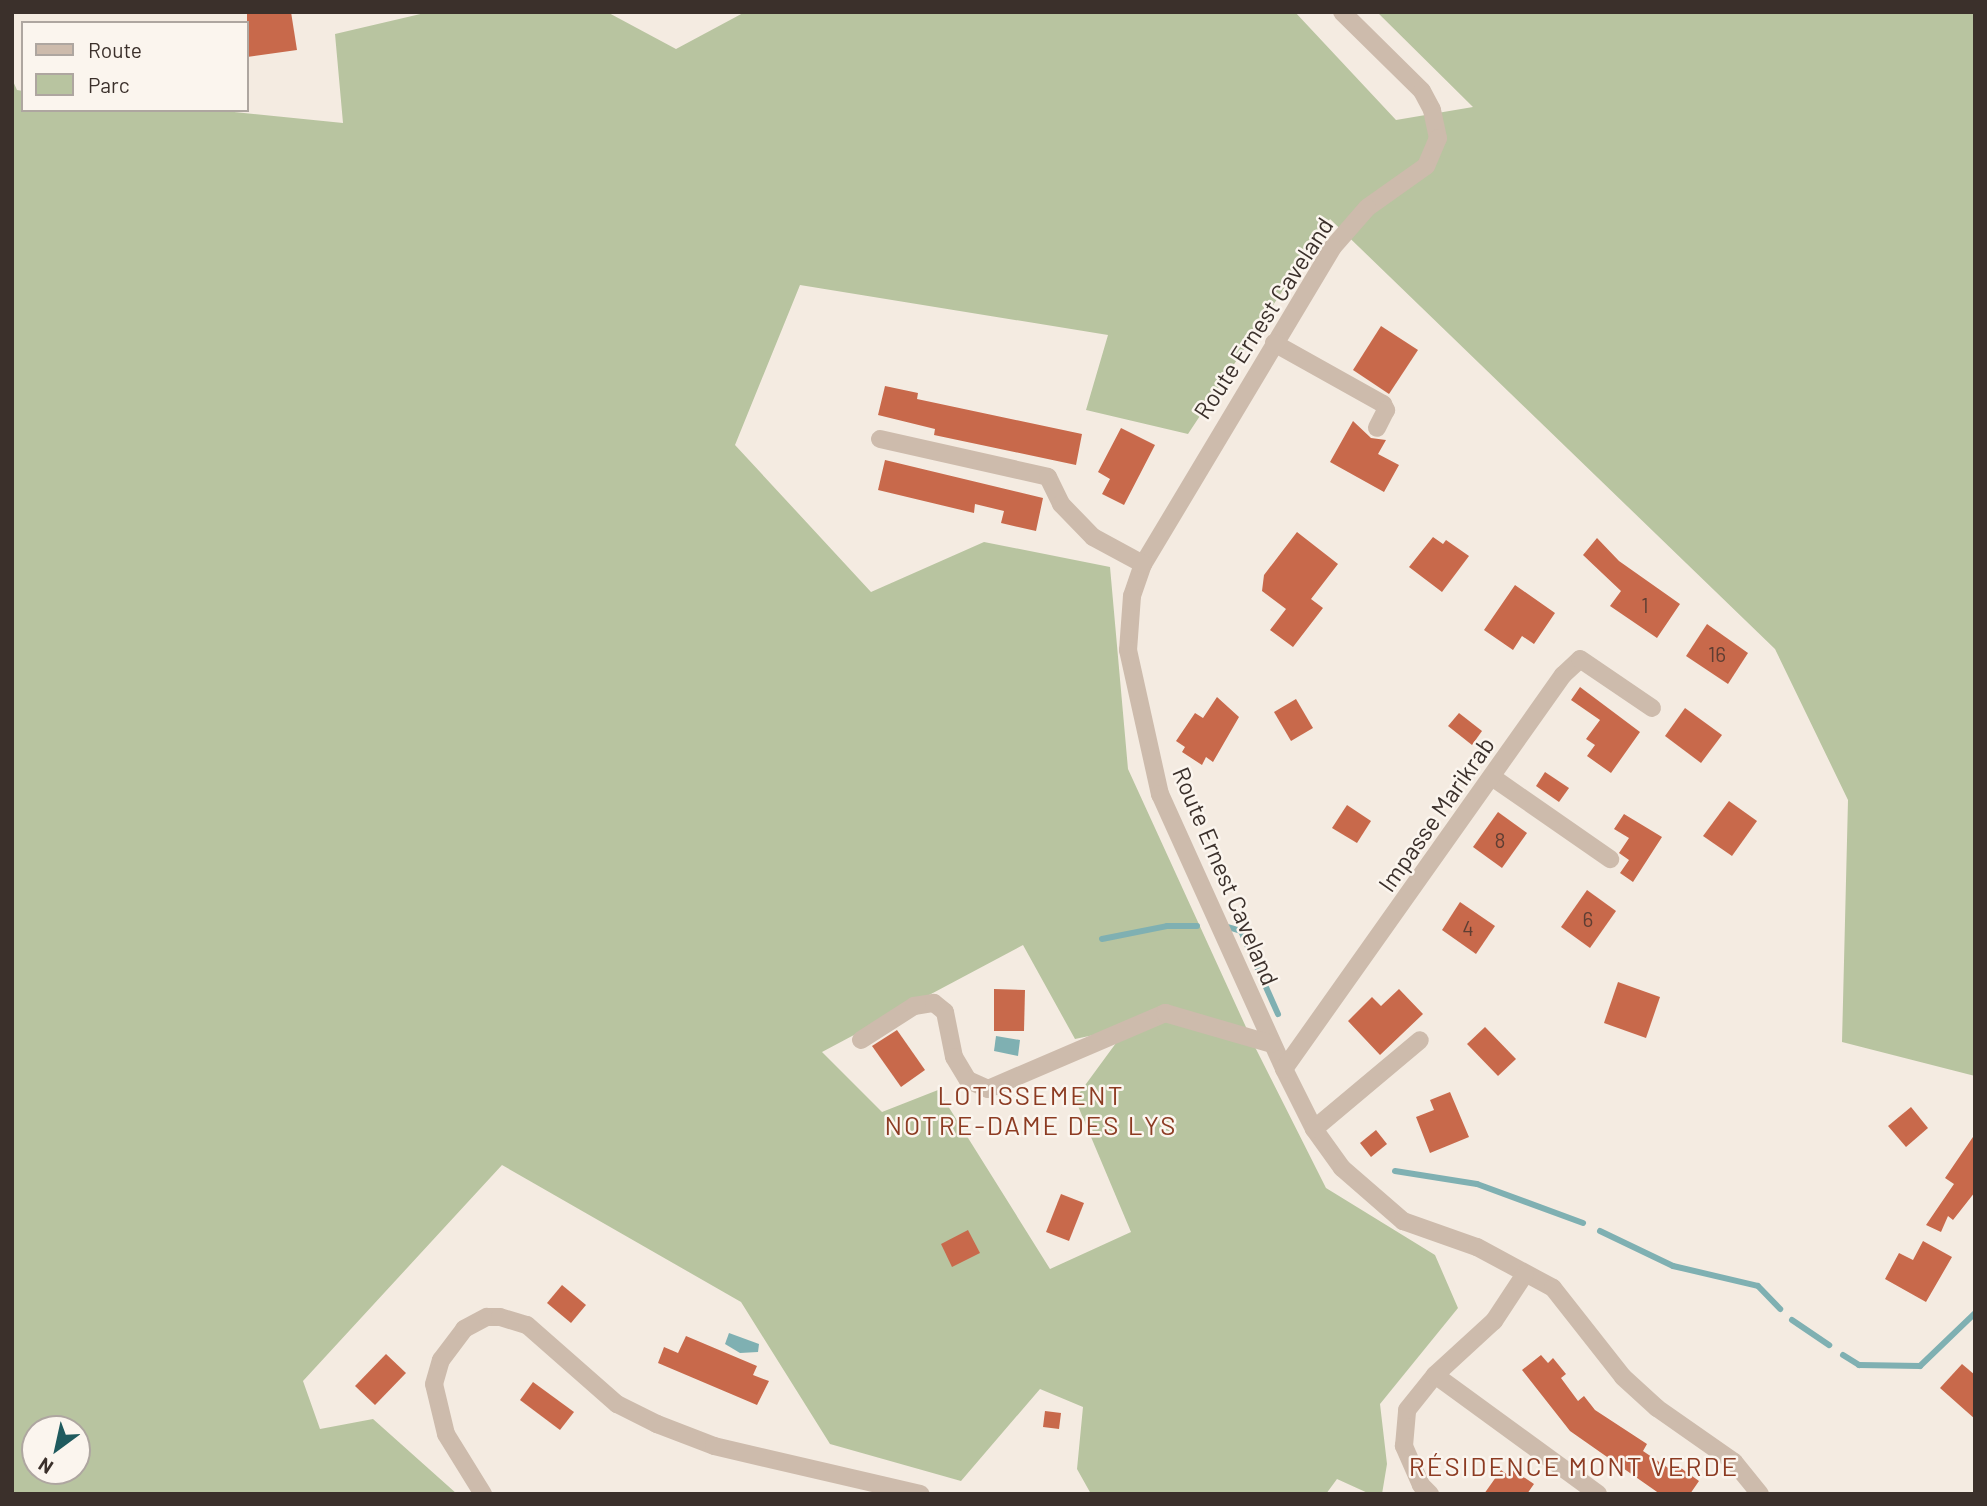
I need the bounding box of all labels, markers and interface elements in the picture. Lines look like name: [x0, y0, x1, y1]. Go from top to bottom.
legend: [21, 21, 248, 112]
text: Route: [88, 37, 142, 62]
text: Parc: [88, 72, 130, 97]
street label: Route Ernest Caveland: [1187, 212, 1339, 424]
house number: 1: [1641, 592, 1649, 618]
house number: 16: [1708, 641, 1726, 667]
street label: Impasse Marikrab: [1372, 731, 1500, 897]
street label: Route Ernest Caveland: [1167, 763, 1285, 989]
house number: 8: [1495, 827, 1505, 853]
house number: 6: [1583, 906, 1593, 932]
house number: 4: [1462, 915, 1474, 941]
district label: LOTISSEMENT NOTRE-DAME DES LYS: [887, 1079, 1175, 1140]
north arrow: [21, 1415, 91, 1485]
district label: RÉSIDENCE MONT VERDE: [1411, 1450, 1737, 1482]
text: N: [34, 1453, 57, 1479]

